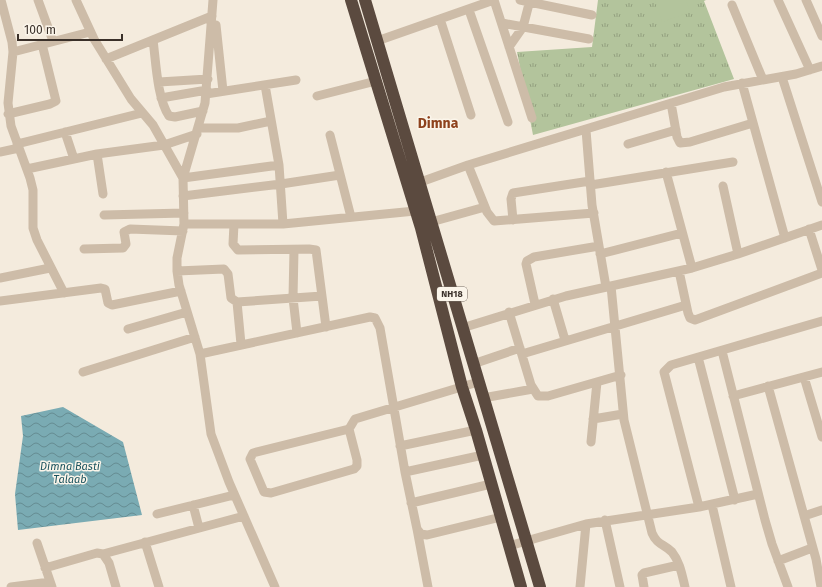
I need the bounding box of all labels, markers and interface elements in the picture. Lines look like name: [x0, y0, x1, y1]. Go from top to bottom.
scale bar: [18, 16, 122, 42]
text: 100 m: [24, 23, 56, 37]
district label: Dimna: [418, 115, 459, 132]
road number: NH18: [437, 287, 467, 301]
water label: Dimna Basti Talaab: [40, 460, 100, 486]

